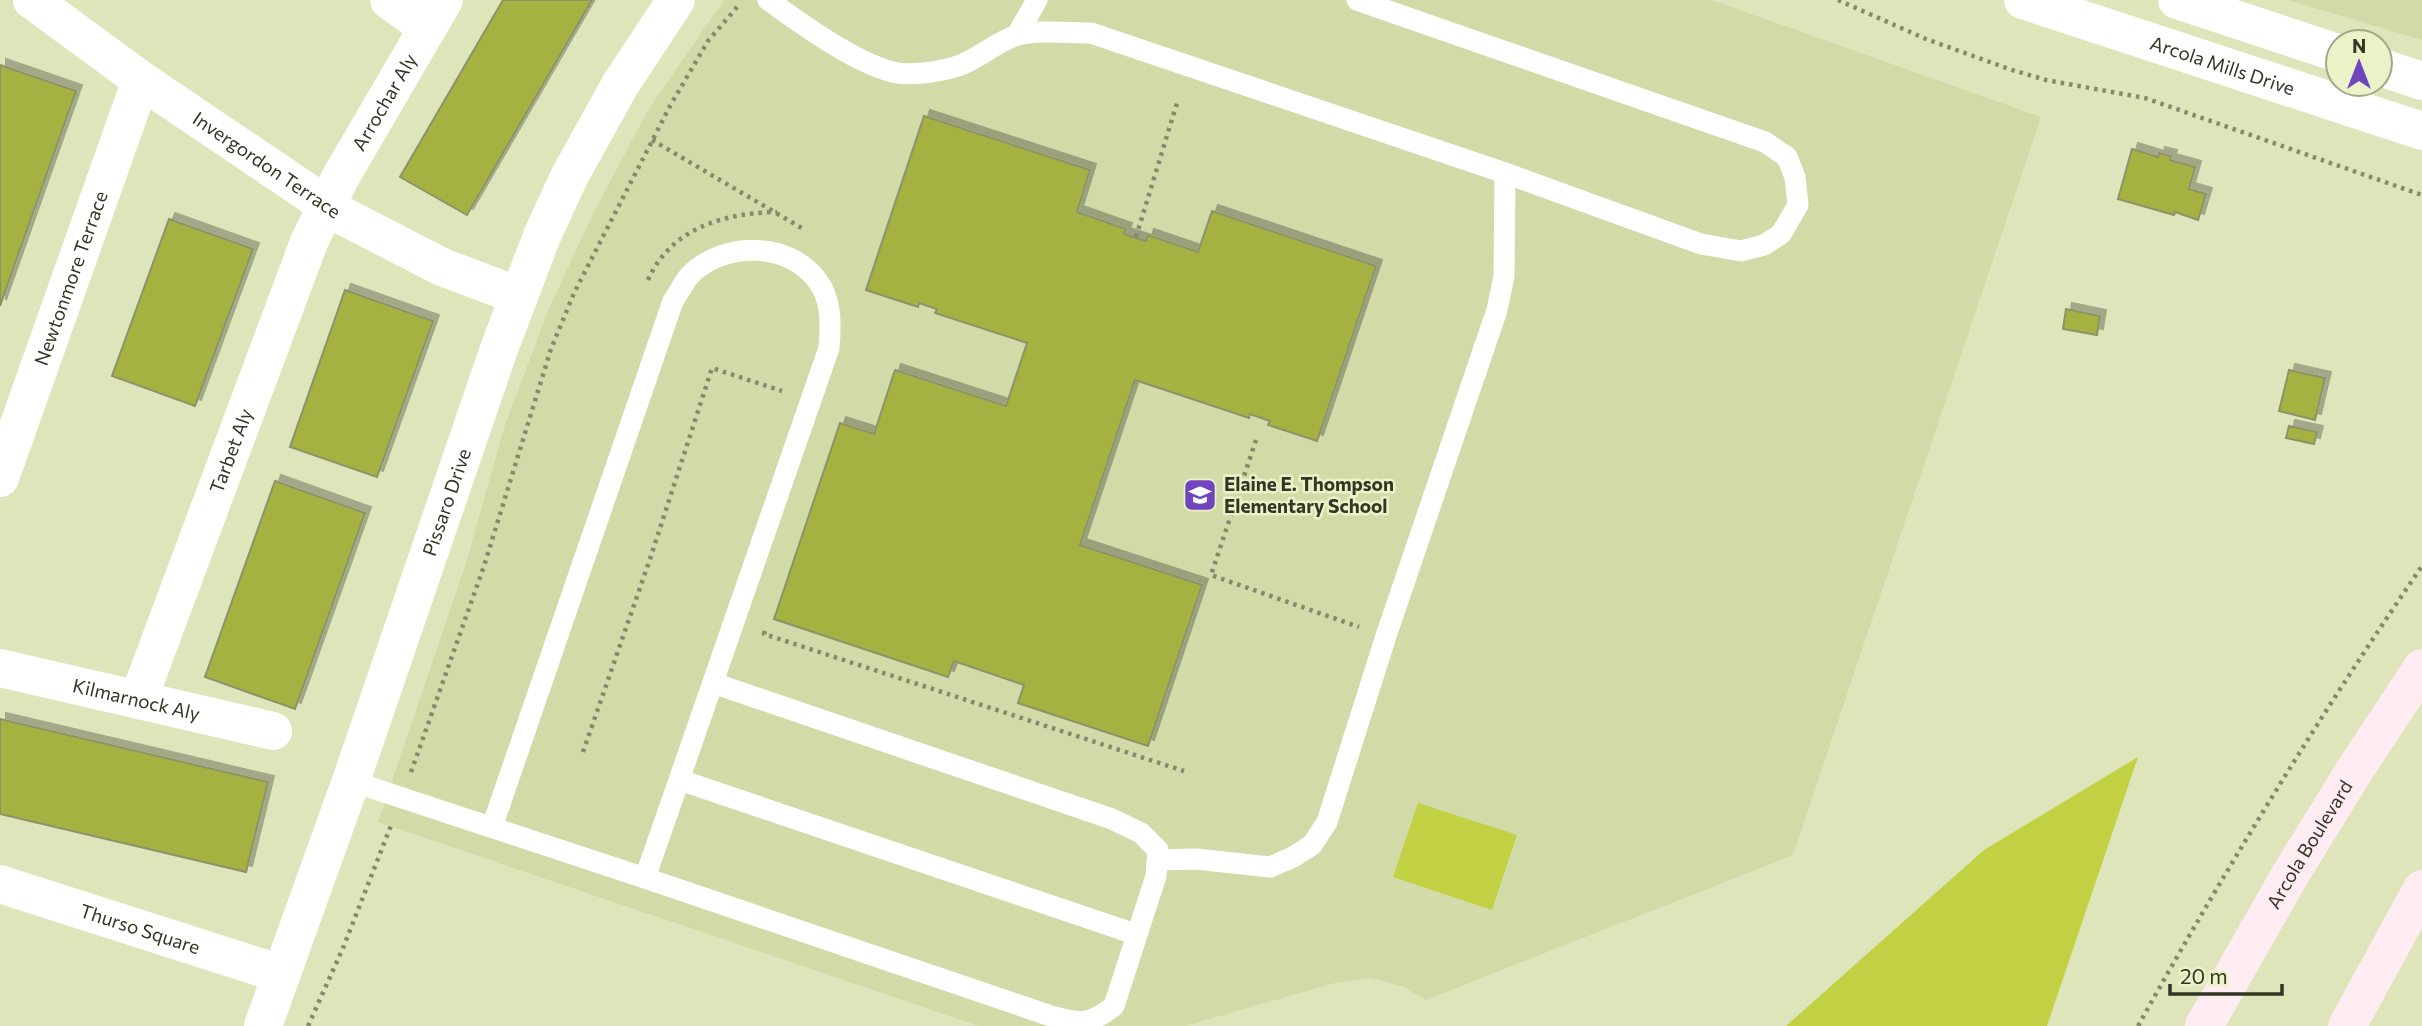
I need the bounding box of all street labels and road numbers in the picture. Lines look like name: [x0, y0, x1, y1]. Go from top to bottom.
street label: Arcola Mills Drive: [2148, 31, 2298, 99]
street label: Arrochar Aly: [347, 49, 421, 154]
street label: Invergordon Terrace: [189, 106, 346, 223]
street label: Newtonmore Terrace: [29, 188, 112, 368]
street label: Tarbet Aly: [204, 405, 257, 496]
street label: Pissaro Drive: [417, 445, 475, 559]
street label: Kilmarnock Aly: [71, 673, 203, 725]
street label: Arcola Boulevard: [2261, 776, 2357, 912]
street label: Thurso Square: [77, 898, 203, 958]

